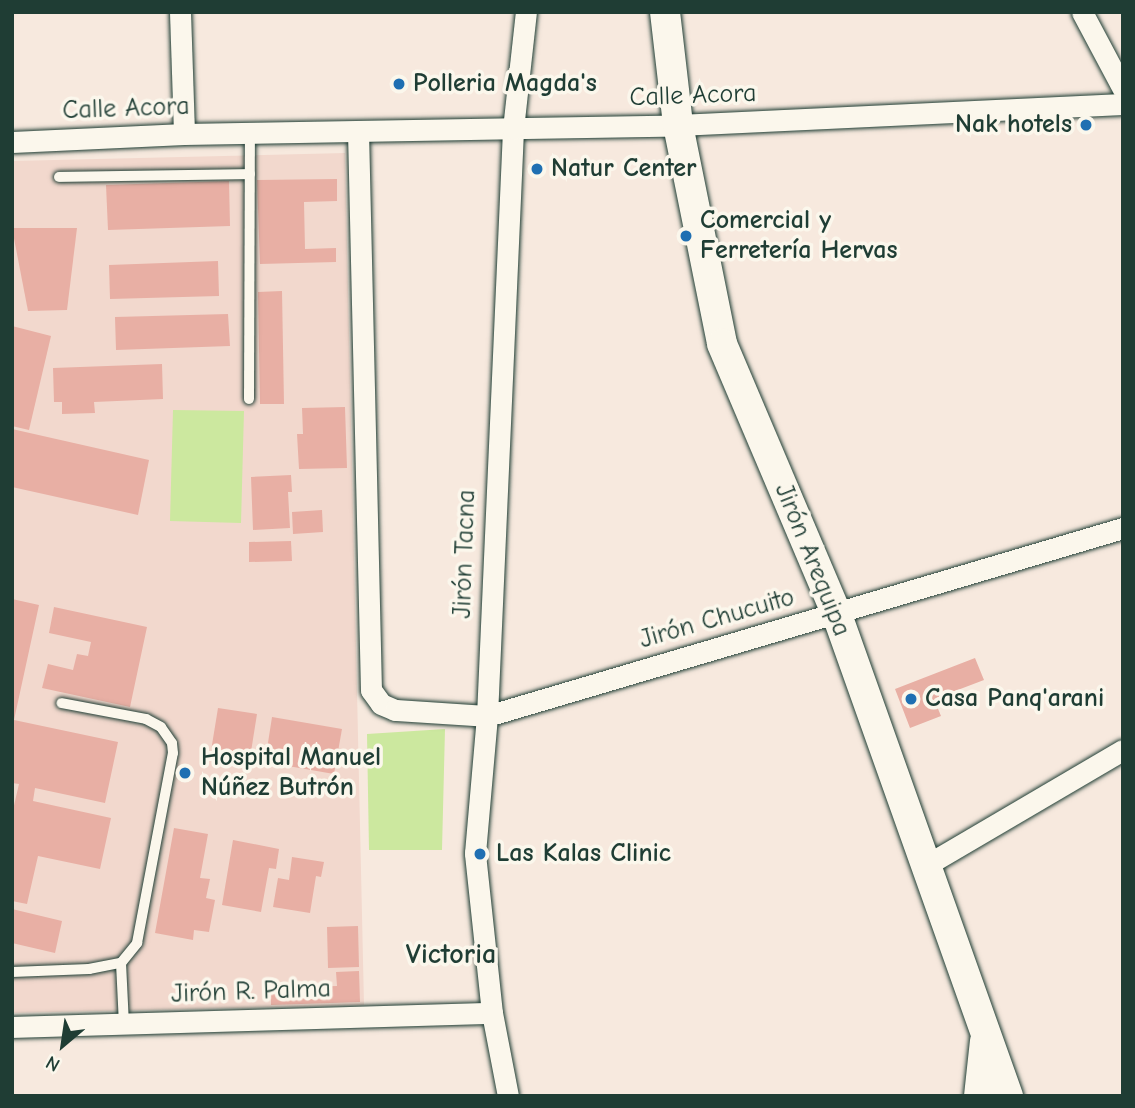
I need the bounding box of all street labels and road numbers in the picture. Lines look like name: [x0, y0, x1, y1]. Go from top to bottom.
street label: Calle Acora: [629, 78, 757, 114]
street label: Calle Acora: [62, 91, 190, 127]
street label: Jirón Arequipa: [767, 479, 857, 641]
street label: Jirón Tacna: [447, 489, 483, 619]
street label: Jirón Chucuito: [636, 582, 798, 656]
street label: Jirón R. Palma: [171, 974, 331, 1010]

